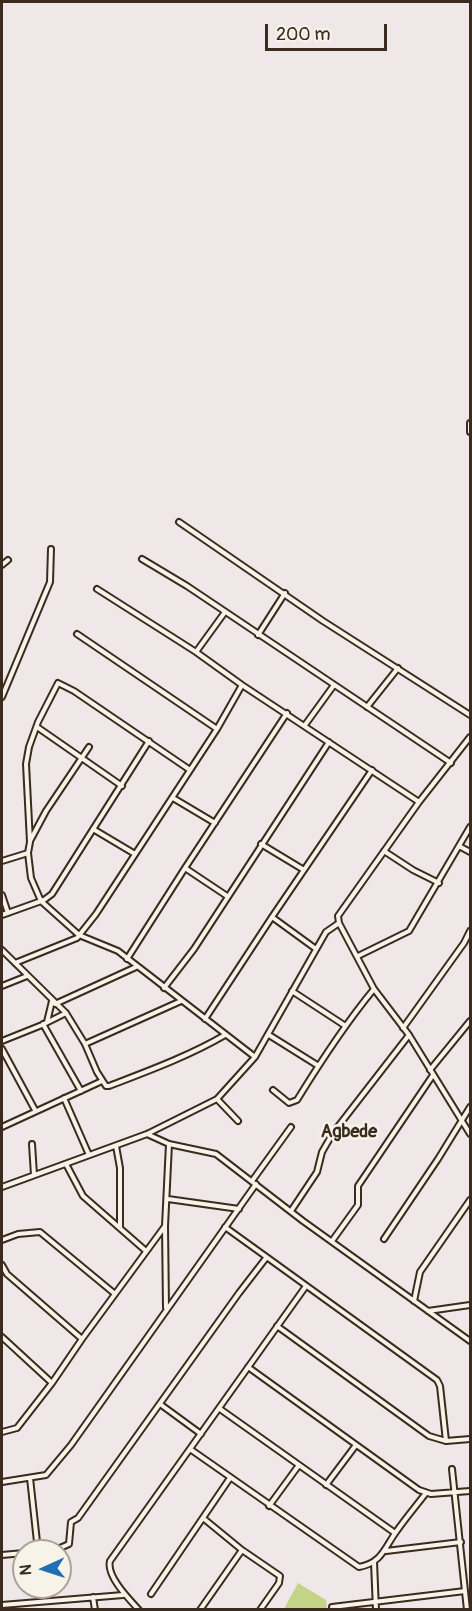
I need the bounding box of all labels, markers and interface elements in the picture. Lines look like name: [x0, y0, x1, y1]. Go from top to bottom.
scale bar: [268, 12, 390, 50]
text: 200 m: [276, 23, 331, 46]
district label: Agbede: [321, 1121, 377, 1143]
north arrow: [12, 1539, 72, 1599]
text: N: [16, 1564, 36, 1576]

